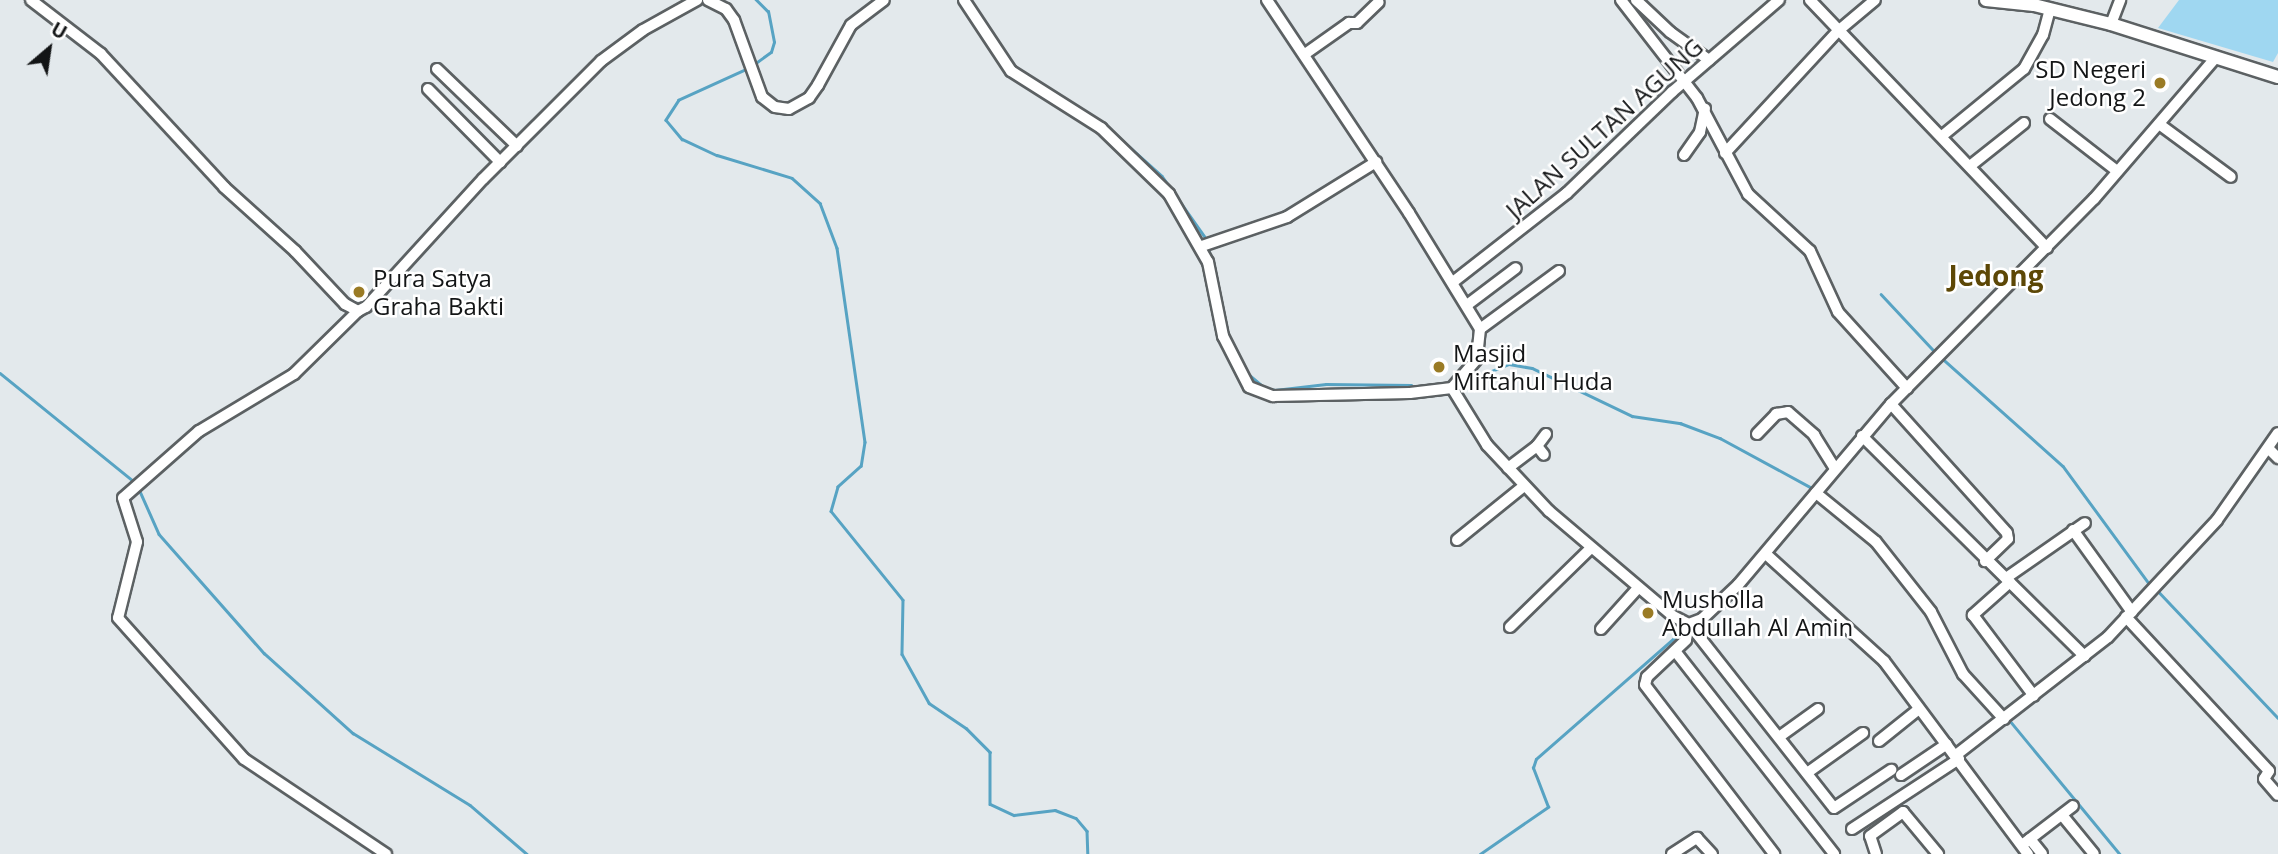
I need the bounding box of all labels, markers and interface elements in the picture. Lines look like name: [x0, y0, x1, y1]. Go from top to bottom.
north arrow: [14, 14, 84, 84]
text: U: [47, 16, 72, 45]
street label: JALAN SULTAN AGUNG: [1500, 32, 1708, 224]
place label: SD Negeri Jedong 2: [2035, 55, 2146, 111]
marker: SD Negeri Jedong 2: [2152, 75, 2168, 91]
district label: Jedong: [1948, 258, 2044, 292]
place label: Pura Satya Graha Bakti: [373, 264, 504, 320]
marker: Pura Satya Graha Bakti: [351, 284, 367, 300]
place label: Masjid Miftahul Huda: [1453, 339, 1613, 395]
marker: Masjid Miftahul Huda: [1431, 359, 1447, 375]
place label: Musholla Abdullah Al Amin: [1662, 585, 1853, 641]
marker: Musholla Abdullah Al Amin: [1640, 605, 1656, 621]

